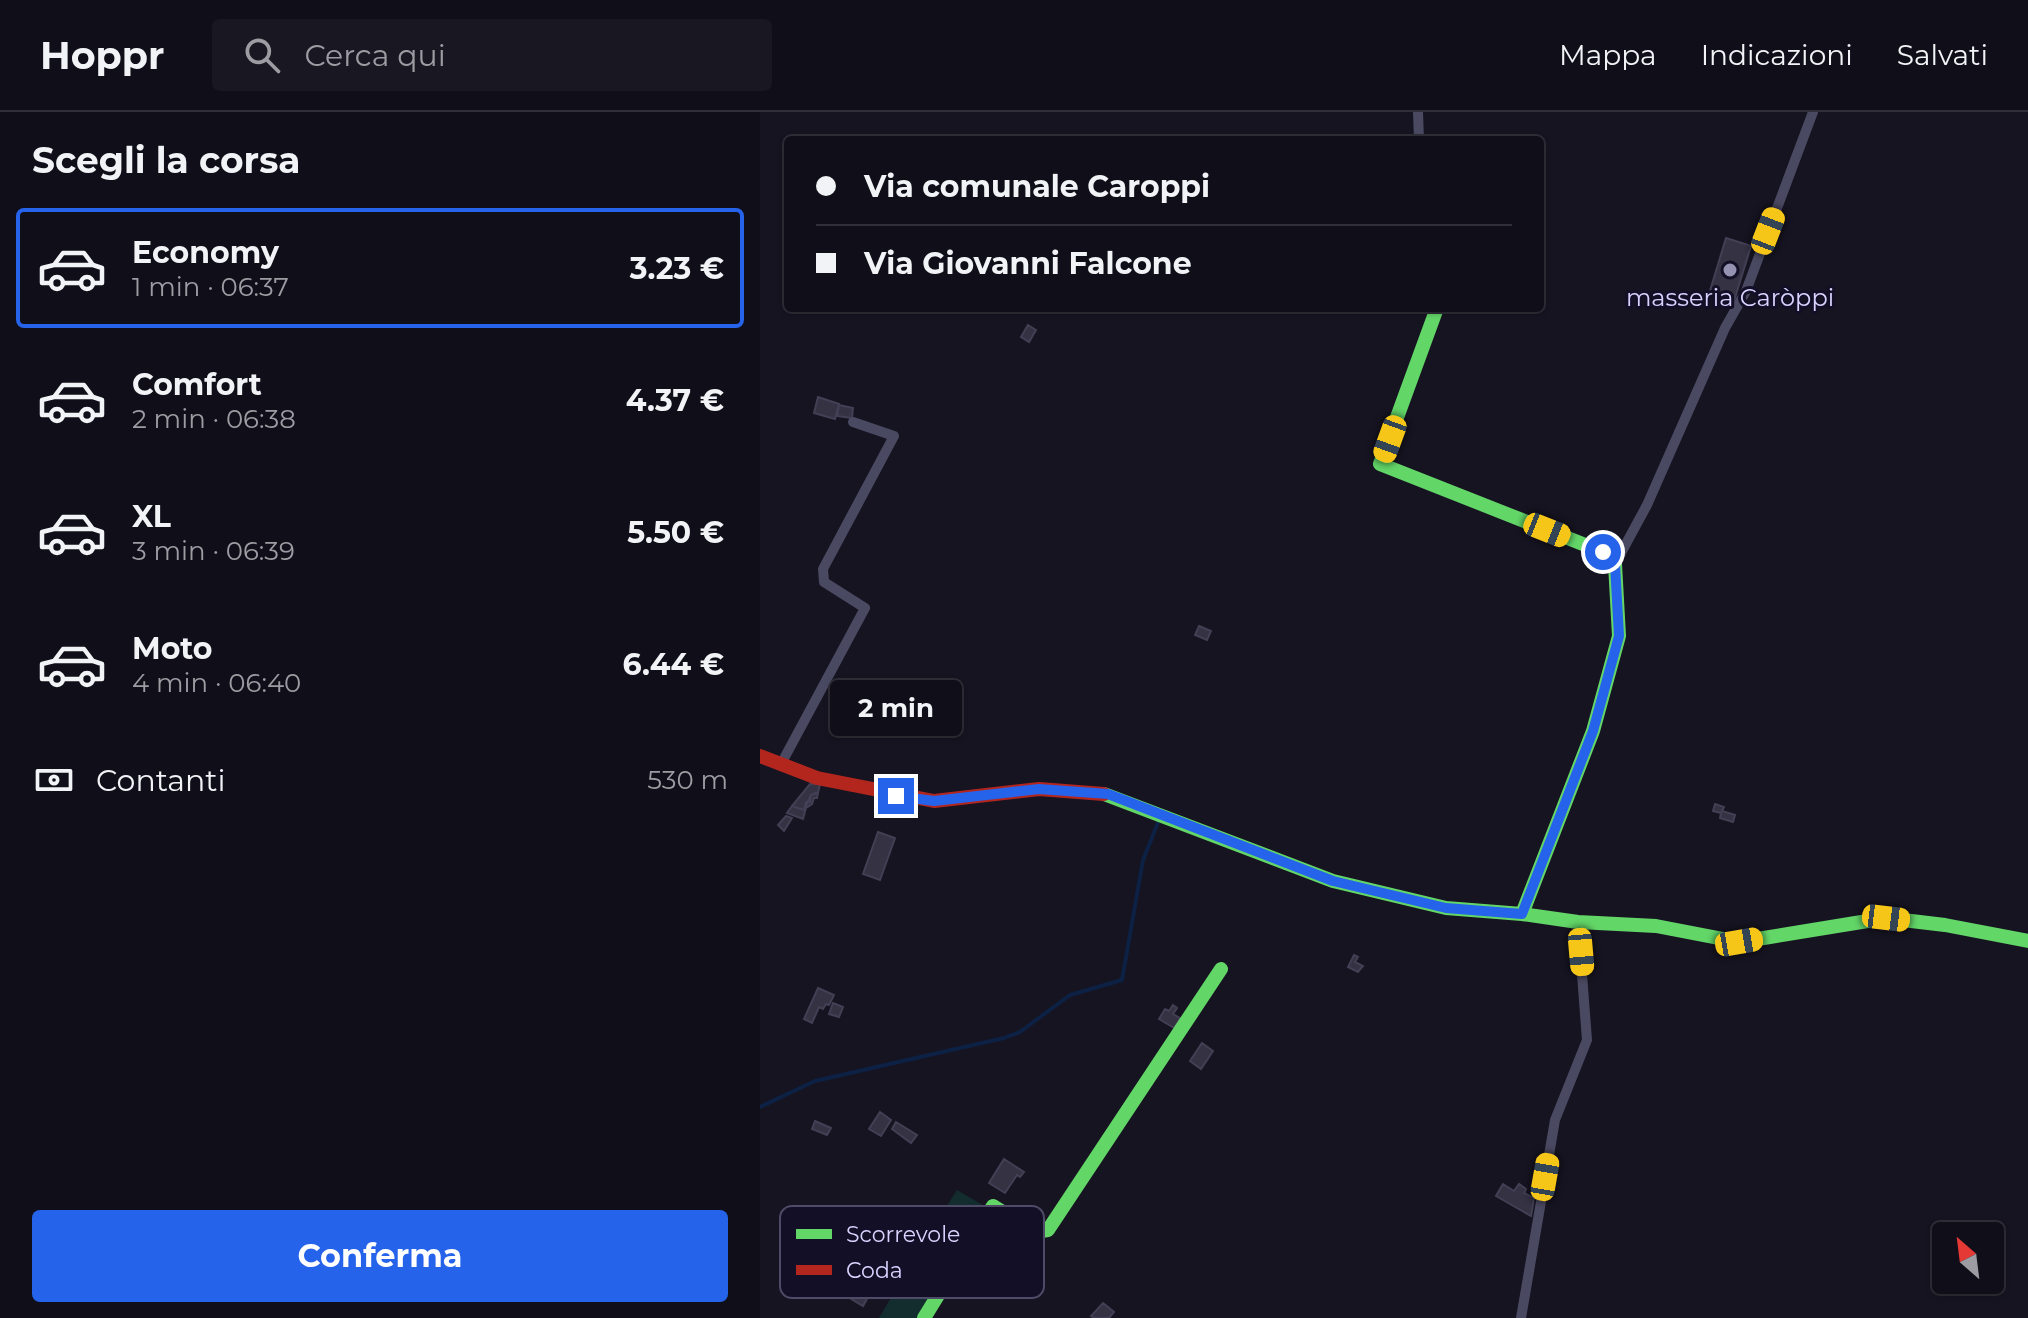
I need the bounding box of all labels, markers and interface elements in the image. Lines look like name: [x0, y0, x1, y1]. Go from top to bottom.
search box: [212, 19, 772, 91]
text: Hoppr: [40, 32, 164, 79]
icon: search: [240, 33, 284, 77]
text: Cerca qui: [304, 37, 446, 74]
text: Mappa: [1559, 38, 1657, 72]
text: Indicazioni: [1701, 38, 1853, 72]
text: Salvati: [1897, 38, 1988, 72]
text: Scegli la corsa: [32, 138, 300, 182]
text: Via comunale Caroppi: [864, 168, 1210, 205]
car: [1748, 204, 1788, 258]
icon: car: [36, 232, 108, 304]
text: Economy: [132, 234, 279, 271]
text: Via Giovanni Falcone: [864, 245, 1192, 282]
text: 3.23 €: [630, 250, 724, 287]
marker: masseria Caròppi: [1721, 261, 1739, 279]
text: 1 min · 06:37: [132, 271, 289, 303]
place label: masseria Caròppi: [1626, 283, 1834, 312]
icon: car: [36, 364, 108, 436]
text: Comfort: [132, 366, 262, 403]
text: 4.37 €: [626, 382, 724, 419]
text: 2 min · 06:38: [132, 403, 296, 435]
car: [1371, 412, 1409, 466]
icon: car: [36, 496, 108, 568]
text: XL: [132, 498, 171, 535]
car: [1520, 510, 1574, 550]
text: 5.50 €: [627, 514, 724, 551]
route start: [1585, 534, 1621, 570]
text: 3 min · 06:39: [132, 535, 295, 567]
icon: car: [36, 628, 108, 700]
text: Moto: [132, 630, 213, 667]
text: 6.44 €: [623, 646, 724, 683]
text: 4 min · 06:40: [132, 667, 301, 699]
callout: 2 min: [830, 680, 962, 736]
text: 2 min: [858, 692, 934, 724]
icon: cash: [32, 758, 76, 802]
text: Contanti: [96, 762, 226, 799]
text: 530 m: [647, 764, 728, 796]
route end: [878, 778, 914, 814]
car: [1861, 903, 1911, 933]
car: [1713, 926, 1765, 958]
car: [1567, 927, 1595, 977]
car: [1529, 1151, 1561, 1203]
legend: [780, 1206, 1044, 1298]
button: Conferma: [32, 1210, 728, 1302]
text: Scorrevole: [846, 1221, 960, 1248]
north arrow: [1932, 1222, 2004, 1294]
map controls: [1932, 1222, 2004, 1294]
text: Coda: [846, 1257, 903, 1284]

